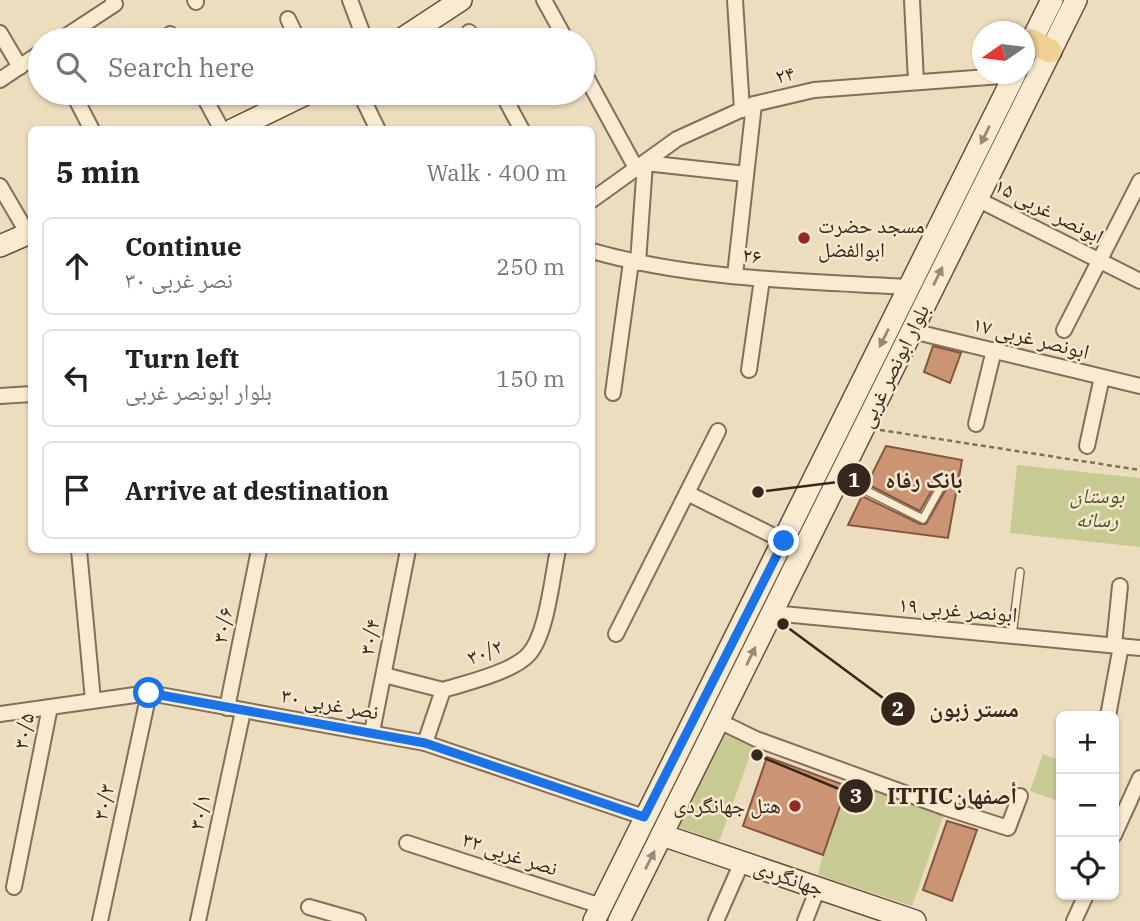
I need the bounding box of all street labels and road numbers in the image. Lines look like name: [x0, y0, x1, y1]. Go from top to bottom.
street label: ۲۴: [772, 58, 797, 90]
street label: ابونصر غربی ۱۵: [990, 171, 1109, 250]
street label: ۲۶: [741, 240, 763, 270]
street label: بلوار ابونصر غربی: [851, 299, 935, 432]
street label: ابونصر غربی ۱۷: [970, 309, 1092, 365]
street label: ابونصر غربی ۱۹: [898, 590, 1019, 628]
street label: ۳۰/۶: [205, 604, 239, 645]
street label: ۳۰/۴: [352, 616, 386, 657]
street label: ۳۰/۲: [463, 631, 507, 671]
street label: نصر غربی ۳۰: [279, 681, 381, 725]
street label: ۳۰/۵: [6, 710, 40, 751]
street label: ۳۰/۳: [86, 781, 120, 822]
street label: ۳۰/۱: [182, 791, 216, 832]
street label: نصر غربی ۳۲: [459, 825, 561, 882]
street label: جهانگردی: [751, 852, 828, 902]

